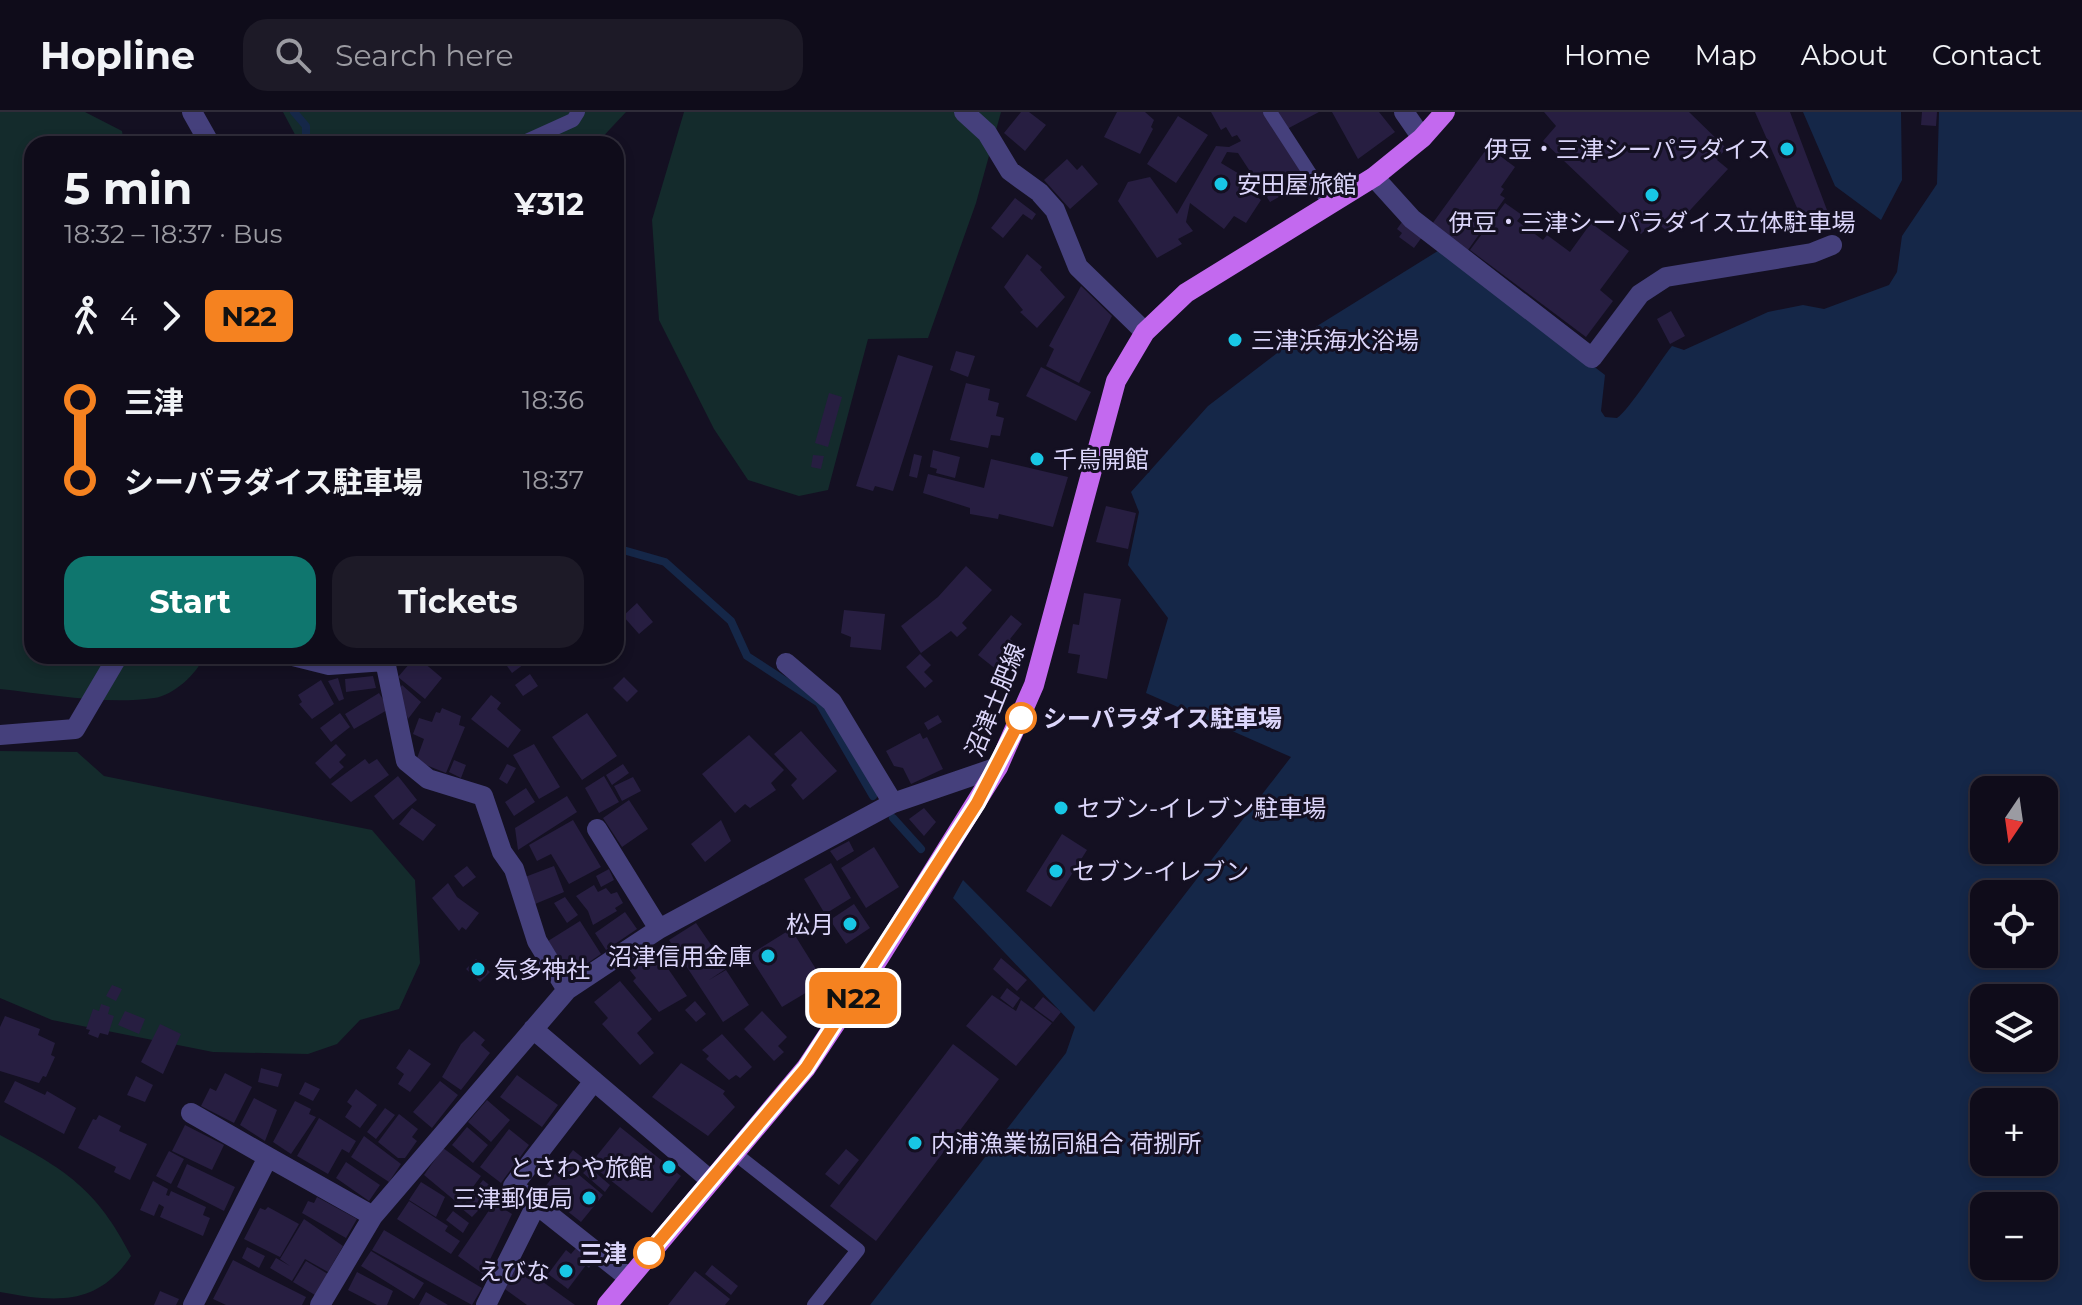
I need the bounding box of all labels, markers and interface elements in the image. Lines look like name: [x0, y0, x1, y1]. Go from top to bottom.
search box: [243, 19, 803, 91]
text: Hopline: [40, 32, 195, 79]
icon: search: [271, 33, 315, 77]
text: Search here: [335, 37, 514, 74]
text: Home: [1564, 38, 1651, 72]
text: Map: [1695, 38, 1757, 72]
text: About: [1801, 38, 1888, 72]
text: Contact: [1932, 38, 2042, 72]
place label: 伊豆・三津シーパラダイス: [1484, 135, 1771, 164]
marker: 伊豆・三津シーパラダイス: [1778, 140, 1796, 158]
text: 5 min: [64, 161, 192, 215]
place label: 安田屋旅館: [1237, 170, 1357, 199]
marker: 安田屋旅館: [1212, 175, 1230, 193]
text: ¥312: [514, 186, 584, 223]
marker: 伊豆・三津シーパラダイス立体駐車場: [1643, 186, 1661, 204]
place label: 伊豆・三津シーパラダイス立体駐車場: [1448, 208, 1856, 237]
text: 18:32 – 18:37 · Bus: [64, 218, 283, 250]
icon: walk: [64, 294, 108, 338]
icon: forward: [149, 294, 193, 338]
text: N22: [221, 299, 277, 333]
text: 4: [120, 300, 137, 332]
place label: 三津浜海水浴場: [1251, 326, 1419, 355]
marker: 三津浜海水浴場: [1226, 331, 1244, 349]
text: 三津: [124, 384, 184, 421]
text: 18:36: [522, 384, 584, 416]
place label: 千鳥開館: [1053, 445, 1149, 474]
marker: 千鳥開館: [1028, 450, 1046, 468]
text: シーパラダイス駐車場: [124, 464, 423, 501]
text: 18:37: [523, 464, 584, 496]
button: Start: [64, 556, 316, 648]
button: Tickets: [332, 556, 584, 648]
street label: 沼津土肥線: [959, 639, 1031, 761]
marker: シーパラダイス駐車場: [1006, 703, 1036, 733]
place label: シーパラダイス駐車場: [1043, 704, 1282, 733]
north arrow: [1970, 776, 2058, 864]
map controls: [1970, 776, 2058, 1280]
place label: セブン-イレブン駐車場: [1077, 794, 1326, 823]
marker: セブン-イレブン駐車場: [1052, 799, 1070, 817]
place label: セブン-イレブン: [1072, 857, 1249, 886]
marker: セブン-イレブン: [1047, 862, 1065, 880]
button: locate: [1970, 880, 2058, 968]
place label: 松月: [786, 910, 834, 939]
marker: 松月: [841, 915, 859, 933]
place label: 沼津信用金庫: [608, 942, 752, 971]
marker: 沼津信用金庫: [759, 947, 777, 965]
place label: 気多神社: [494, 955, 590, 984]
marker: 気多神社: [469, 960, 487, 978]
line badge: N22: [807, 972, 899, 1024]
text: N22: [825, 981, 881, 1015]
button: layers: [1970, 984, 2058, 1072]
button: +: [1970, 1088, 2058, 1176]
place label: 内浦漁業協同組合 荷捌所: [931, 1129, 1201, 1158]
marker: 内浦漁業協同組合 荷捌所: [906, 1134, 924, 1152]
place label: とさわや旅館: [509, 1153, 653, 1182]
marker: とさわや旅館: [660, 1158, 678, 1176]
place label: 三津郵便局: [453, 1184, 573, 1213]
marker: 三津郵便局: [580, 1189, 598, 1207]
button: −: [1970, 1192, 2058, 1280]
marker: 三津: [634, 1238, 664, 1268]
place label: 三津: [579, 1239, 627, 1268]
place label: えびな: [478, 1257, 550, 1286]
marker: えびな: [557, 1262, 575, 1280]

